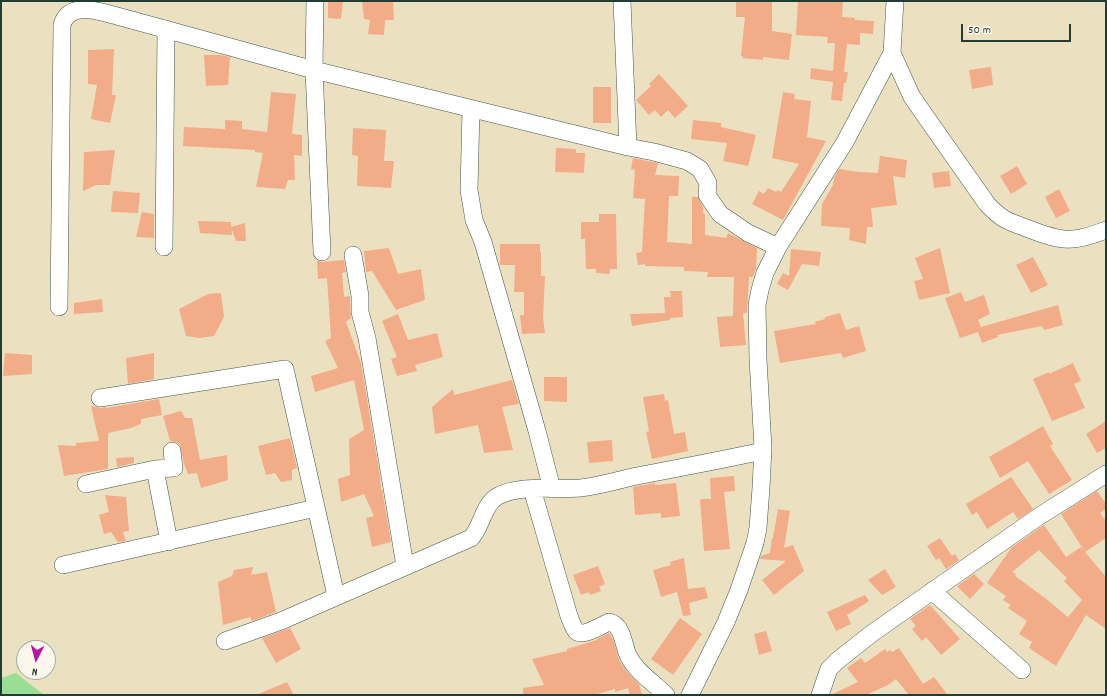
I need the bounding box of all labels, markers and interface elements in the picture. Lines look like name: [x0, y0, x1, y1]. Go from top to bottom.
scale bar: [963, 16, 1073, 42]
text: 50 m: [968, 22, 991, 39]
north arrow: [16, 640, 56, 680]
text: N: [31, 663, 38, 679]

